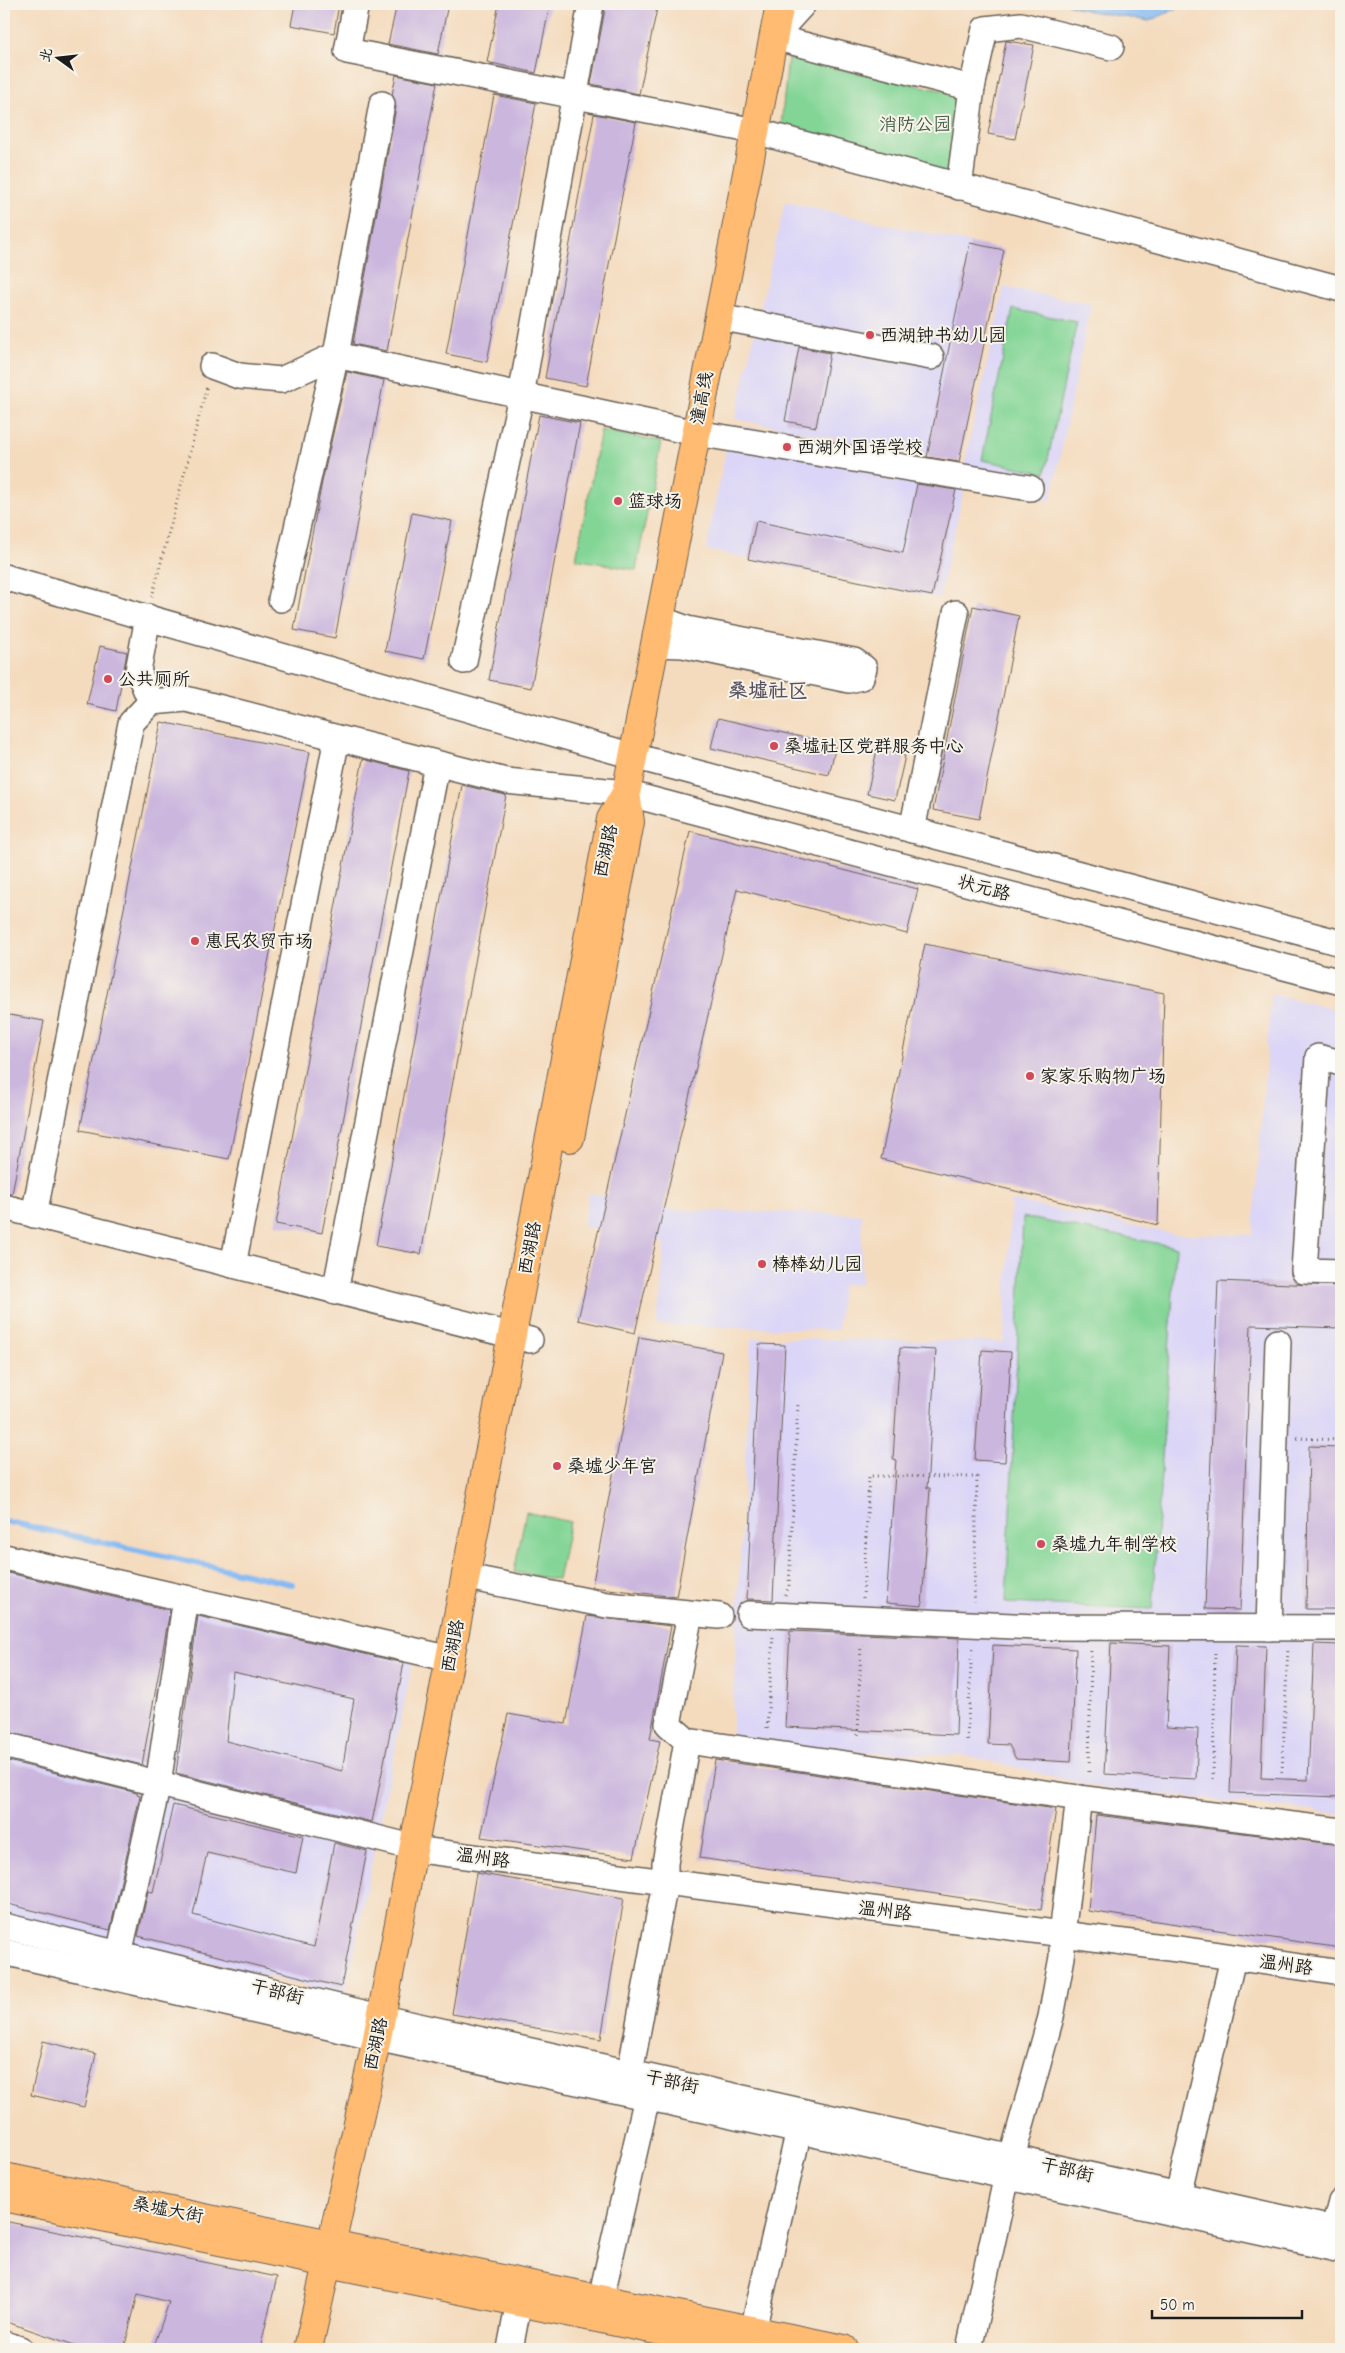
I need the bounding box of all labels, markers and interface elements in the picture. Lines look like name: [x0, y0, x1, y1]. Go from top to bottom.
north arrow: [32, 32, 82, 82]
text: 北: [36, 46, 56, 64]
park label: 消防公园: [879, 114, 951, 135]
place label: 西湖钟书幼儿园: [880, 325, 1006, 346]
marker: 西湖钟书幼儿园: [864, 329, 876, 341]
street label: 潼高线: [687, 369, 717, 427]
place label: 西湖外国语学校: [797, 437, 923, 458]
marker: 西湖外国语学校: [781, 441, 793, 453]
place label: 篮球场: [628, 491, 682, 512]
marker: 篮球场: [612, 495, 624, 507]
place label: 公共厕所: [118, 669, 190, 690]
marker: 公共厕所: [102, 673, 114, 685]
district label: 桑墟社区: [728, 679, 808, 702]
place label: 桑墟社区党群服务中心: [784, 736, 964, 757]
marker: 桑墟社区党群服务中心: [768, 740, 780, 752]
street label: 西湖路: [590, 822, 622, 880]
street label: 状元路: [955, 871, 1013, 905]
place label: 惠民农贸市场: [205, 931, 313, 952]
marker: 惠民农贸市场: [189, 935, 201, 947]
place label: 家家乐购物广场: [1040, 1066, 1166, 1087]
marker: 家家乐购物广场: [1024, 1070, 1036, 1082]
street label: 西湖路: [515, 1219, 545, 1277]
place label: 棒棒幼儿园: [772, 1254, 862, 1275]
marker: 棒棒幼儿园: [756, 1258, 768, 1270]
place label: 桑墟少年宫: [567, 1456, 657, 1477]
marker: 桑墟少年宫: [551, 1460, 563, 1472]
place label: 桑墟九年制学校: [1051, 1534, 1177, 1555]
marker: 桑墟九年制学校: [1035, 1538, 1047, 1550]
street label: 西湖路: [438, 1617, 468, 1675]
street label: 温州路: [455, 1844, 511, 1872]
street label: 温州路: [857, 1897, 913, 1925]
street label: 温州路: [1258, 1951, 1314, 1979]
street label: 干部街: [248, 1975, 306, 2009]
street label: 西湖路: [360, 2015, 392, 2073]
street label: 干部街: [643, 2066, 701, 2098]
street label: 干部街: [1038, 2154, 1096, 2186]
street label: 桑墟大街: [131, 2193, 205, 2227]
scale bar: [1152, 2288, 1302, 2320]
text: 50 m: [1160, 2296, 1195, 2314]

